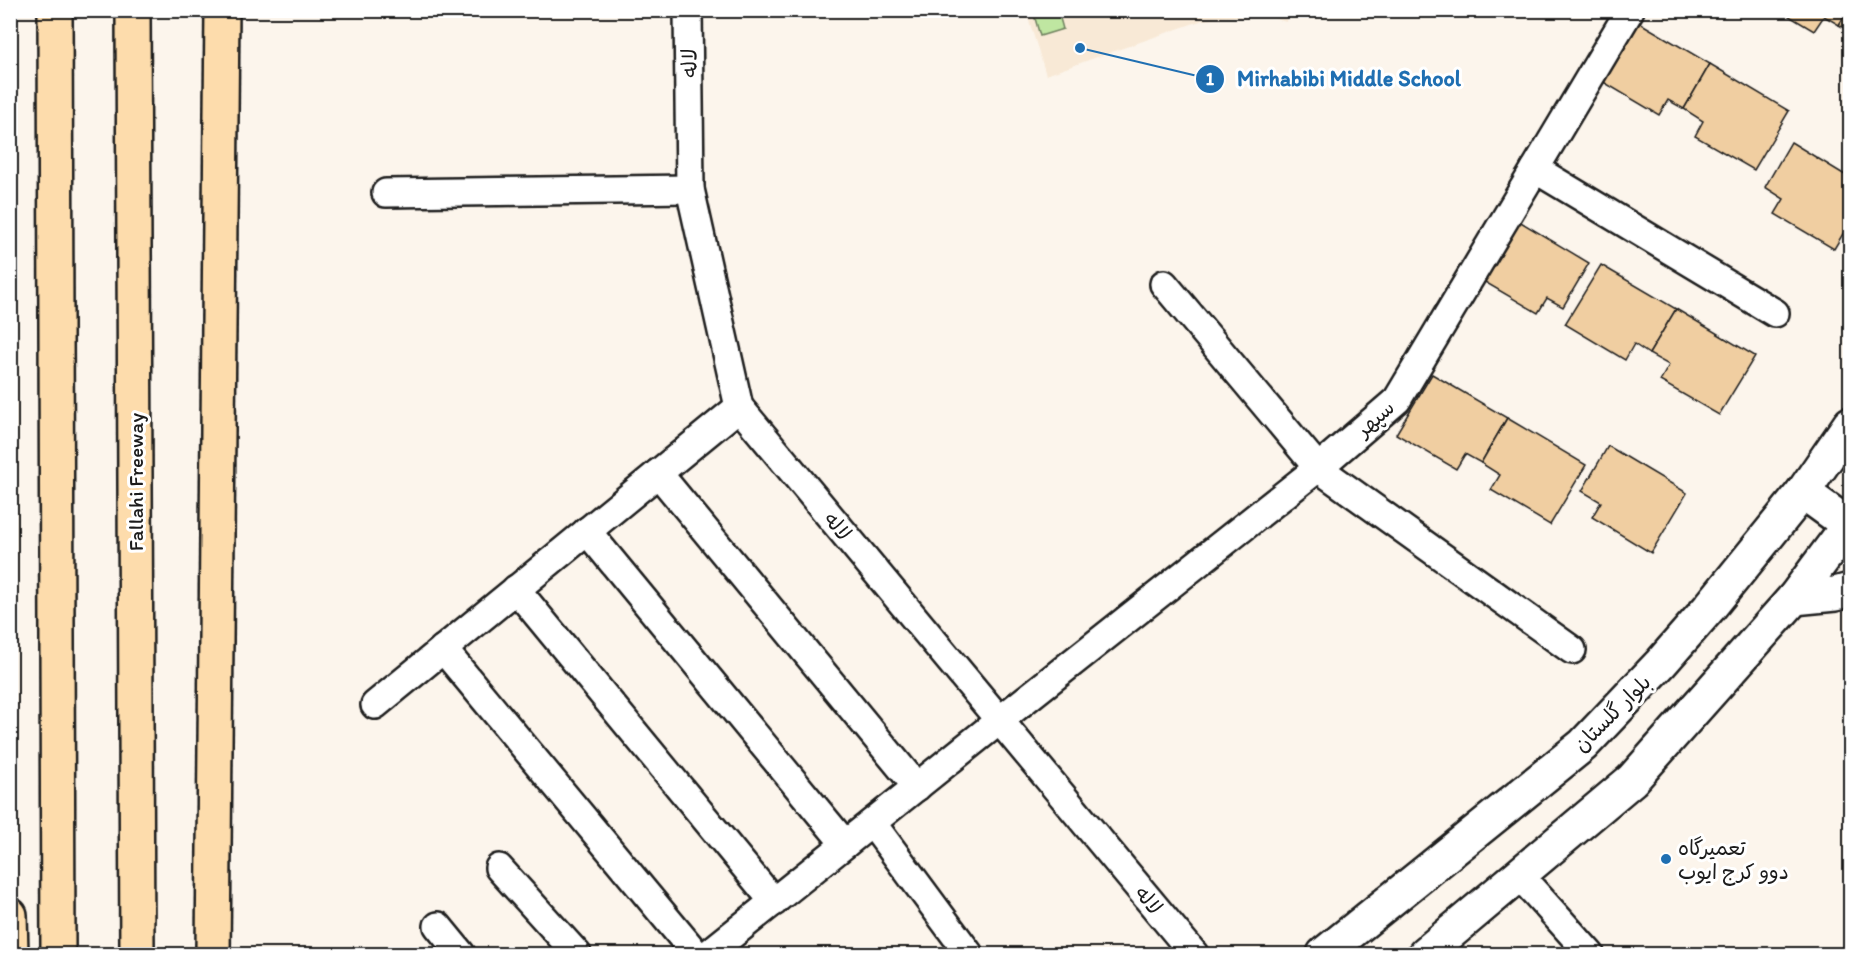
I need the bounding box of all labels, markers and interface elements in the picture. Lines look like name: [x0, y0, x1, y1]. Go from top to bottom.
street label: لاله: [676, 48, 702, 78]
callout: Mirhabibi Middle School: [1195, 59, 1472, 99]
text: Mirhabibi Middle School: [1237, 65, 1462, 92]
text: 1: [1206, 68, 1215, 90]
street label: سپهر: [1349, 395, 1400, 444]
street label: Fallahi Freeway: [123, 413, 148, 551]
street label: لاله: [819, 507, 857, 545]
street label: بلوار گلستان: [1568, 669, 1657, 758]
place label: تعمیرگاه دوو کرج ایوب: [1678, 835, 1789, 886]
marker: تعمیرگاه دوو کرج ایوب: [1659, 852, 1673, 866]
street label: لاله: [1130, 881, 1168, 919]

